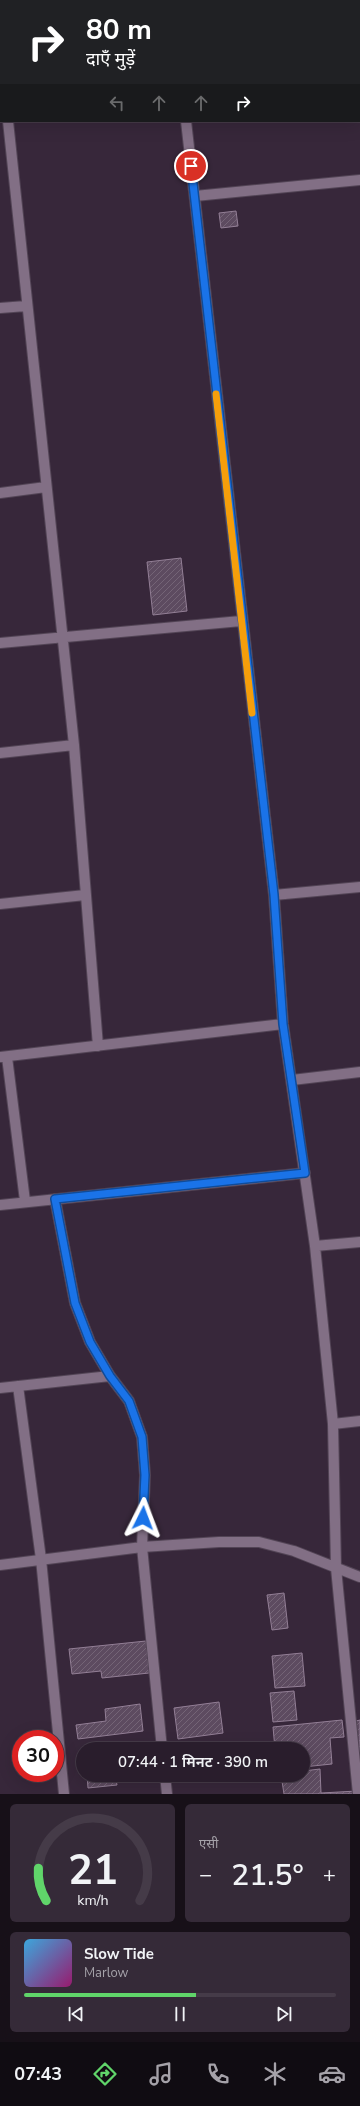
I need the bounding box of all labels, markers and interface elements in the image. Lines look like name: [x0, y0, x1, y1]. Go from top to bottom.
text: 80 m: [86, 11, 152, 49]
icon: right: [20, 16, 72, 68]
text: दाएँ मुड़ें: [86, 47, 135, 71]
icon: left: [106, 92, 128, 114]
icon: ahead: [148, 92, 170, 114]
icon: ahead: [190, 92, 212, 114]
icon: right: [232, 92, 254, 114]
pin: [174, 149, 208, 183]
icon: arrive: [180, 155, 202, 177]
position arrow: [122, 1497, 164, 1539]
speed limit sign: 30: [12, 1730, 64, 1782]
text: 07:44 · 1 मिनट · 390 m: [118, 1752, 268, 1772]
text: एसी: [199, 1835, 218, 1853]
text: 21: [68, 1842, 117, 1899]
text: 21.5°: [231, 1855, 304, 1896]
text: −: [199, 1860, 212, 1890]
text: +: [323, 1860, 336, 1890]
text: km/h: [77, 1891, 108, 1910]
text: Slow Tide: [84, 1944, 154, 1964]
text: Marlow: [84, 1964, 129, 1982]
icon: previous: [65, 2003, 87, 2025]
icon: pause: [169, 2003, 191, 2025]
icon: next: [273, 2003, 295, 2025]
icon: directions: [91, 2060, 119, 2088]
icon: music: [147, 2060, 175, 2088]
icon: phone: [204, 2060, 232, 2088]
icon: climate: [261, 2060, 289, 2088]
icon: car: [318, 2060, 346, 2088]
text: 07:43: [14, 2062, 62, 2086]

